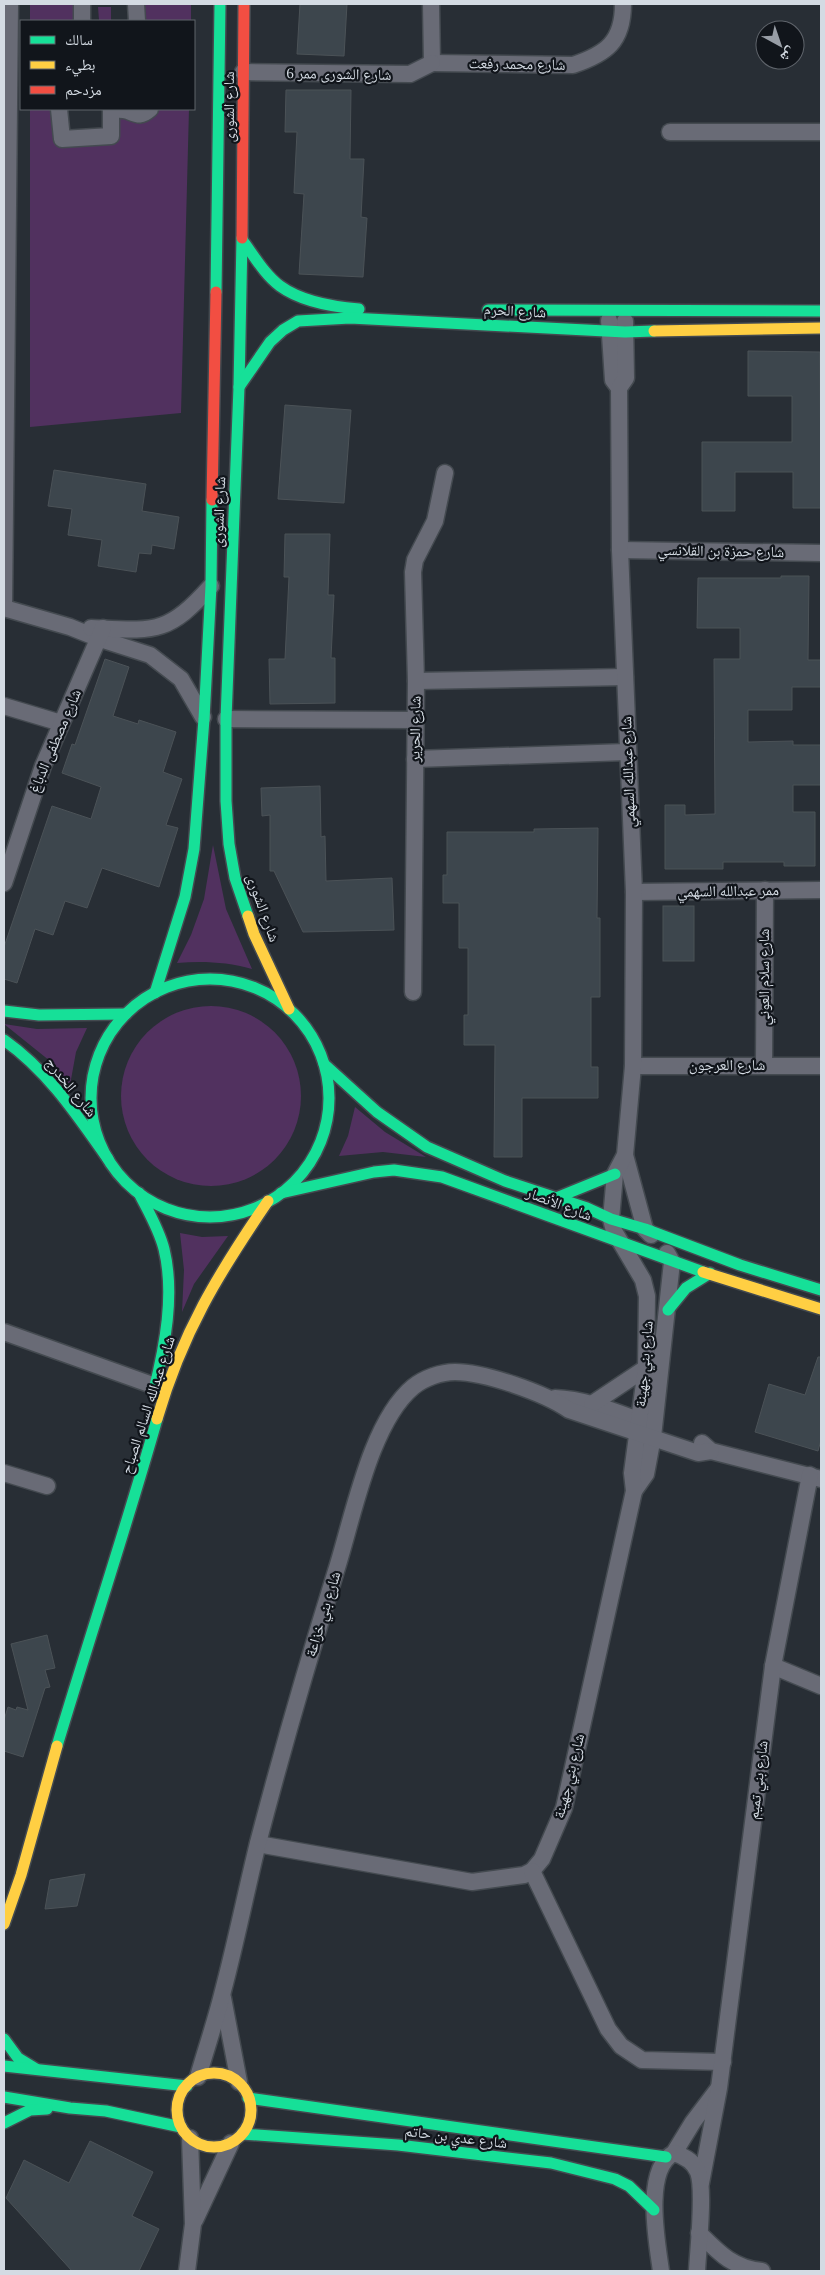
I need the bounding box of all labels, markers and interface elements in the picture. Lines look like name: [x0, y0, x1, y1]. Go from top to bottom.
legend: [20, 20, 195, 110]
north arrow: [755, 20, 805, 70]
text: سالك: [65, 32, 93, 48]
text: ش: [777, 43, 799, 65]
street label: شارع محمد رفعت: [468, 55, 566, 75]
text: بطيء: [65, 57, 95, 77]
street label: شارع الشورى ممر 6: [286, 65, 392, 85]
street label: شارع الشورى: [221, 71, 239, 143]
text: مزدحم: [65, 82, 102, 100]
street label: شارع الحرم: [483, 301, 547, 323]
street label: شارع الشورى: [210, 476, 230, 548]
street label: شارع حمزة بن القلانسي: [657, 542, 785, 564]
street label: شارع مصطفى الدباغ: [26, 687, 86, 796]
street label: شارع الحرير: [406, 696, 426, 763]
street label: شارع عبدالله السهمي: [618, 716, 642, 828]
street label: شارع الشورى: [241, 872, 283, 945]
street label: ممر عبدالله السهمي: [677, 882, 779, 904]
street label: شارع سلام العوني: [756, 928, 776, 1025]
street label: شارع الخدرج: [41, 1054, 100, 1121]
street label: شارع العرجون: [689, 1057, 765, 1075]
street label: شارع الأنصار: [522, 1184, 594, 1226]
street label: شارع بني جهينة: [632, 1320, 660, 1408]
street label: شارع عبدالله السالم الصباح: [118, 1334, 180, 1476]
street label: شارع بني خزاعة: [302, 1569, 347, 1660]
street label: شارع بني جهينة: [551, 1732, 591, 1821]
street label: شارع بني تميم: [745, 1739, 775, 1821]
street label: شارع عدي بن حاتم: [403, 2123, 508, 2155]

